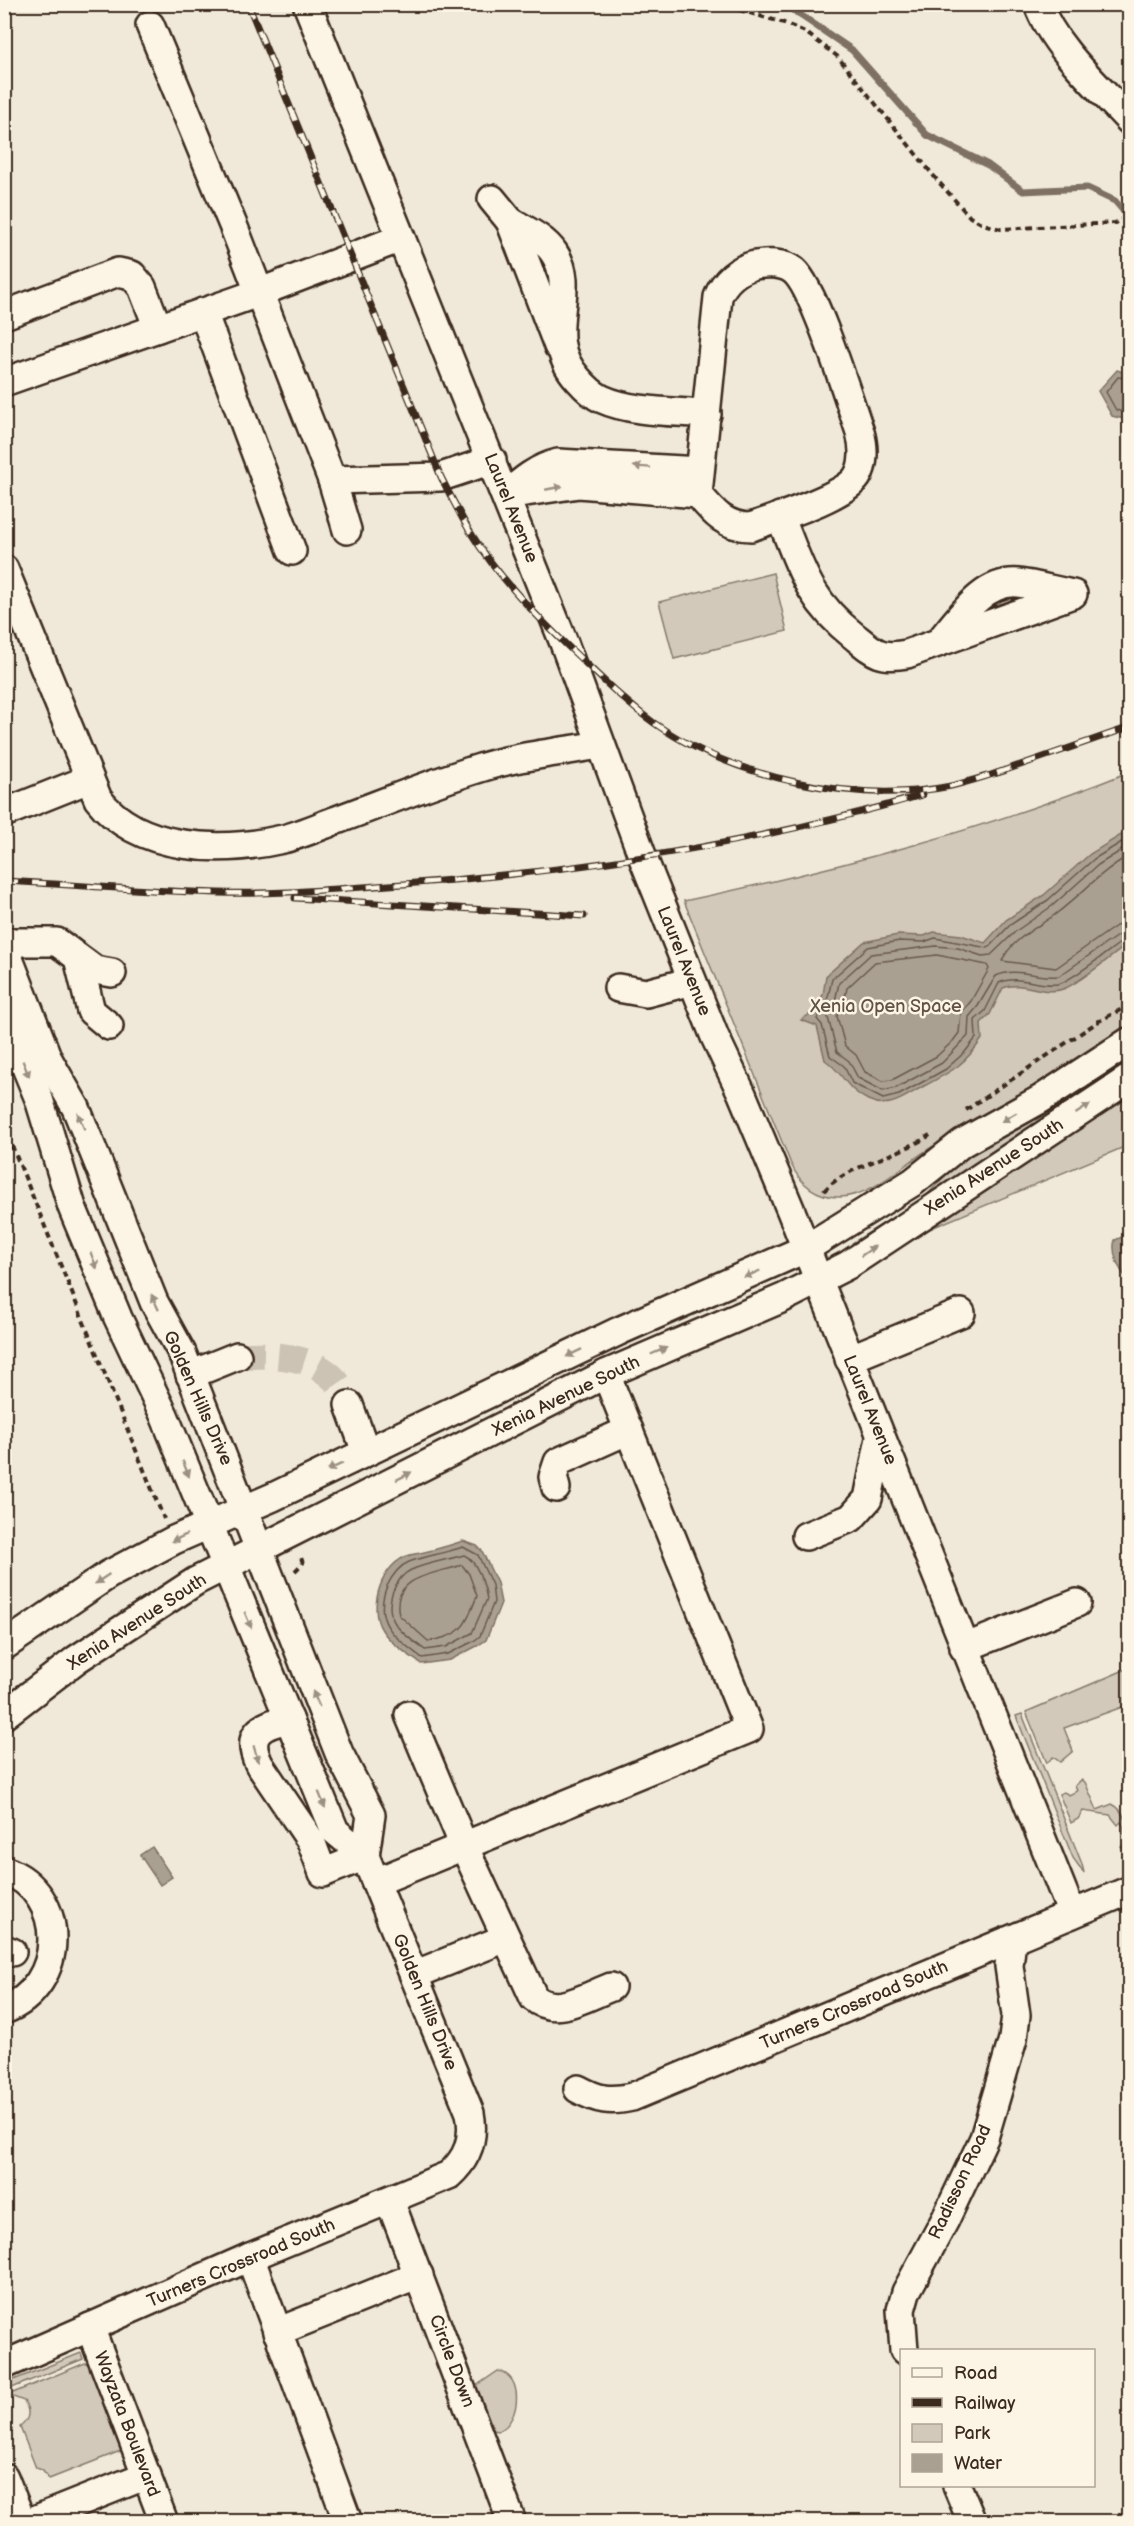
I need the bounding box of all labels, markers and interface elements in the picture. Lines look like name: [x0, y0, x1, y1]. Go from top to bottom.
street label: Laurel Avenue: [480, 450, 543, 566]
one-way arrow: [633, 462, 652, 472]
one-way arrow: [544, 483, 563, 492]
street label: Laurel Avenue: [653, 903, 716, 1019]
park label: Xenia Open Space: [809, 996, 962, 1017]
one-way arrow: [21, 1060, 31, 1078]
one-way arrow: [1075, 1104, 1091, 1115]
one-way arrow: [76, 1112, 86, 1130]
one-way arrow: [1000, 1112, 1017, 1122]
street label: Xenia Avenue South: [920, 1114, 1067, 1220]
one-way arrow: [859, 1245, 875, 1257]
one-way arrow: [90, 1252, 99, 1270]
one-way arrow: [743, 1269, 760, 1278]
one-way arrow: [150, 1293, 159, 1310]
street label: Golden Hills Drive: [159, 1327, 237, 1469]
one-way arrow: [651, 1346, 669, 1356]
one-way arrow: [565, 1348, 582, 1357]
street label: Xenia Avenue South: [488, 1351, 643, 1441]
street label: Laurel Avenue: [839, 1352, 902, 1468]
one-way arrow: [182, 1460, 191, 1478]
one-way arrow: [327, 1462, 344, 1471]
one-way arrow: [396, 1471, 413, 1481]
one-way arrow: [171, 1534, 188, 1543]
street label: Xenia Avenue South: [63, 1569, 210, 1675]
one-way arrow: [94, 1573, 110, 1584]
one-way arrow: [244, 1611, 253, 1629]
one-way arrow: [311, 1689, 321, 1707]
one-way arrow: [252, 1745, 261, 1763]
one-way arrow: [317, 1792, 327, 1810]
street label: Golden Hills Drive: [388, 1931, 462, 2073]
street label: Turners Crossroad South: [757, 1956, 951, 2054]
street label: Radisson Road: [924, 2121, 996, 2243]
street label: Turners Crossroad South: [144, 2214, 338, 2312]
street label: Circle Down: [425, 2312, 479, 2410]
street label: Wayzata Boulevard: [90, 2348, 164, 2500]
legend: [900, 2349, 1095, 2487]
text: Road: [954, 2363, 998, 2384]
text: Railway: [954, 2393, 1016, 2414]
text: Park: [954, 2423, 990, 2444]
text: Water: [954, 2453, 1002, 2474]

